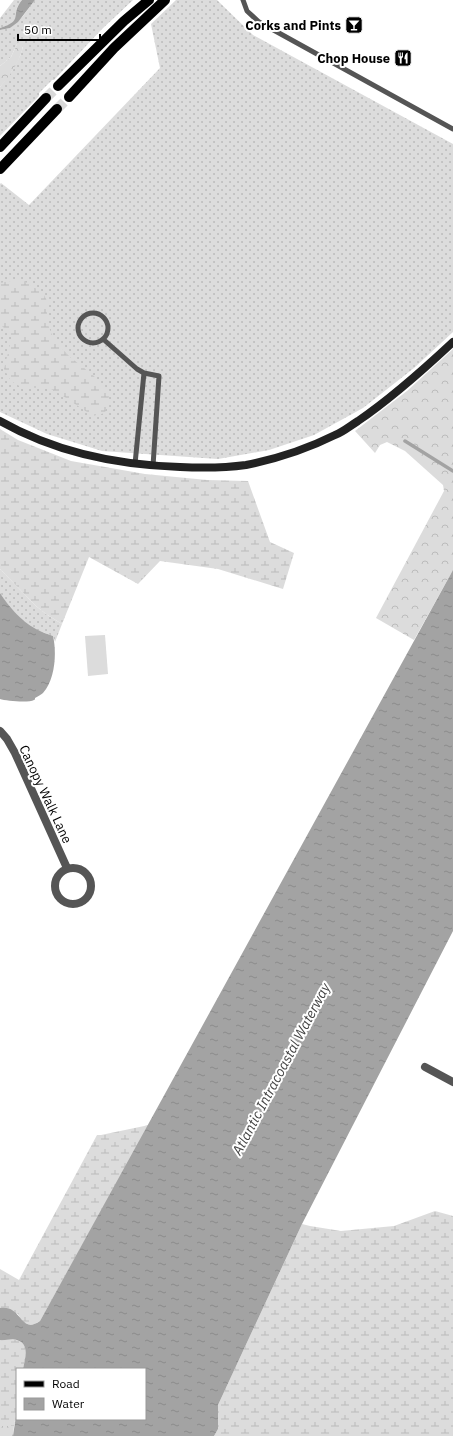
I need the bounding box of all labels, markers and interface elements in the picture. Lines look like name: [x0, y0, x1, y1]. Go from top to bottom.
bar icon: Corks and Pints: [344, 15, 364, 35]
scale bar: [18, 16, 100, 42]
place label: Corks and Pints: [245, 17, 341, 34]
text: 50 m: [24, 22, 52, 37]
restaurant icon: Chop House: [393, 48, 413, 68]
place label: Chop House: [317, 50, 390, 67]
street label: Canopy Walk Lane: [15, 742, 76, 846]
water label: Atlantic Intracoastal Waterway: [227, 979, 335, 1159]
legend: [16, 1368, 146, 1420]
text: Road: [52, 1376, 80, 1391]
text: Water: [52, 1396, 85, 1411]

